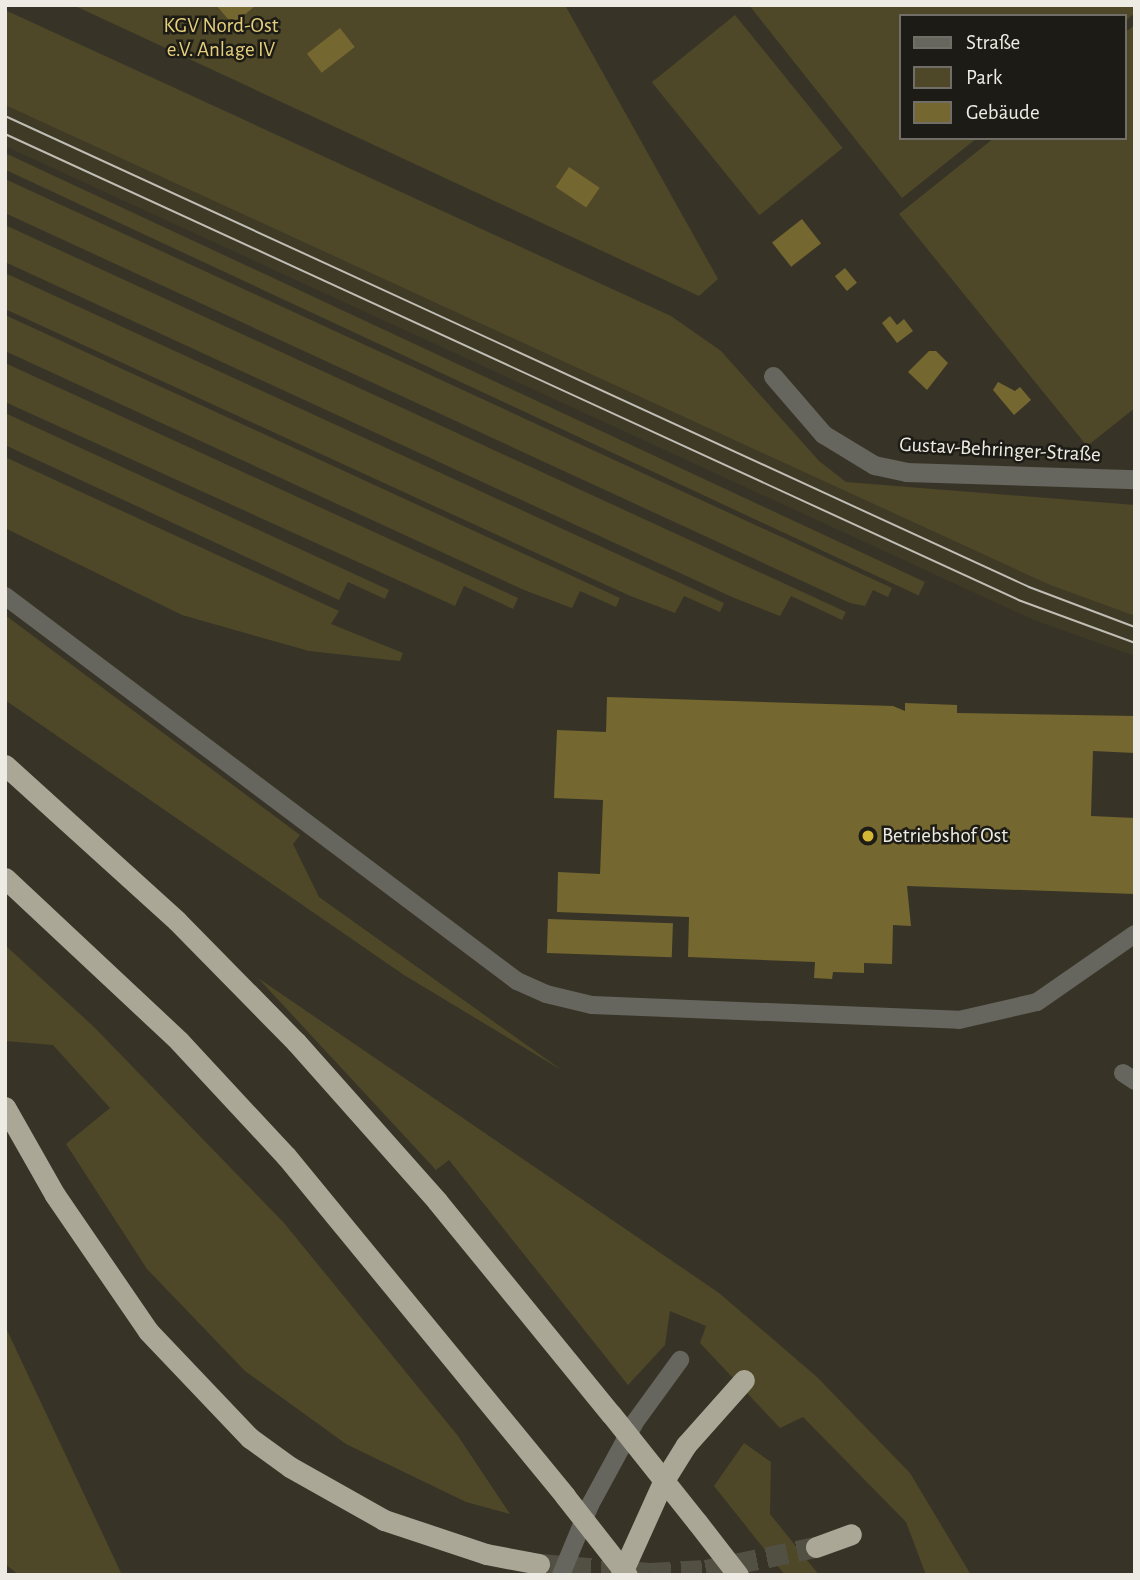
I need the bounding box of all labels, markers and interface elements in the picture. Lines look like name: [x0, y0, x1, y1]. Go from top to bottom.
park label: KGV Nord-Ost e.V. Anlage IV: [164, 13, 278, 63]
legend: [898, 14, 1126, 140]
text: Straße: [966, 32, 1020, 53]
text: Park: [966, 67, 1002, 88]
text: Gebäude: [966, 102, 1040, 123]
street label: Gustav-Behringer-Straße: [899, 432, 1101, 468]
place label: Betriebshof Ost: [882, 823, 1008, 849]
marker: Betriebshof Ost: [860, 828, 876, 844]

